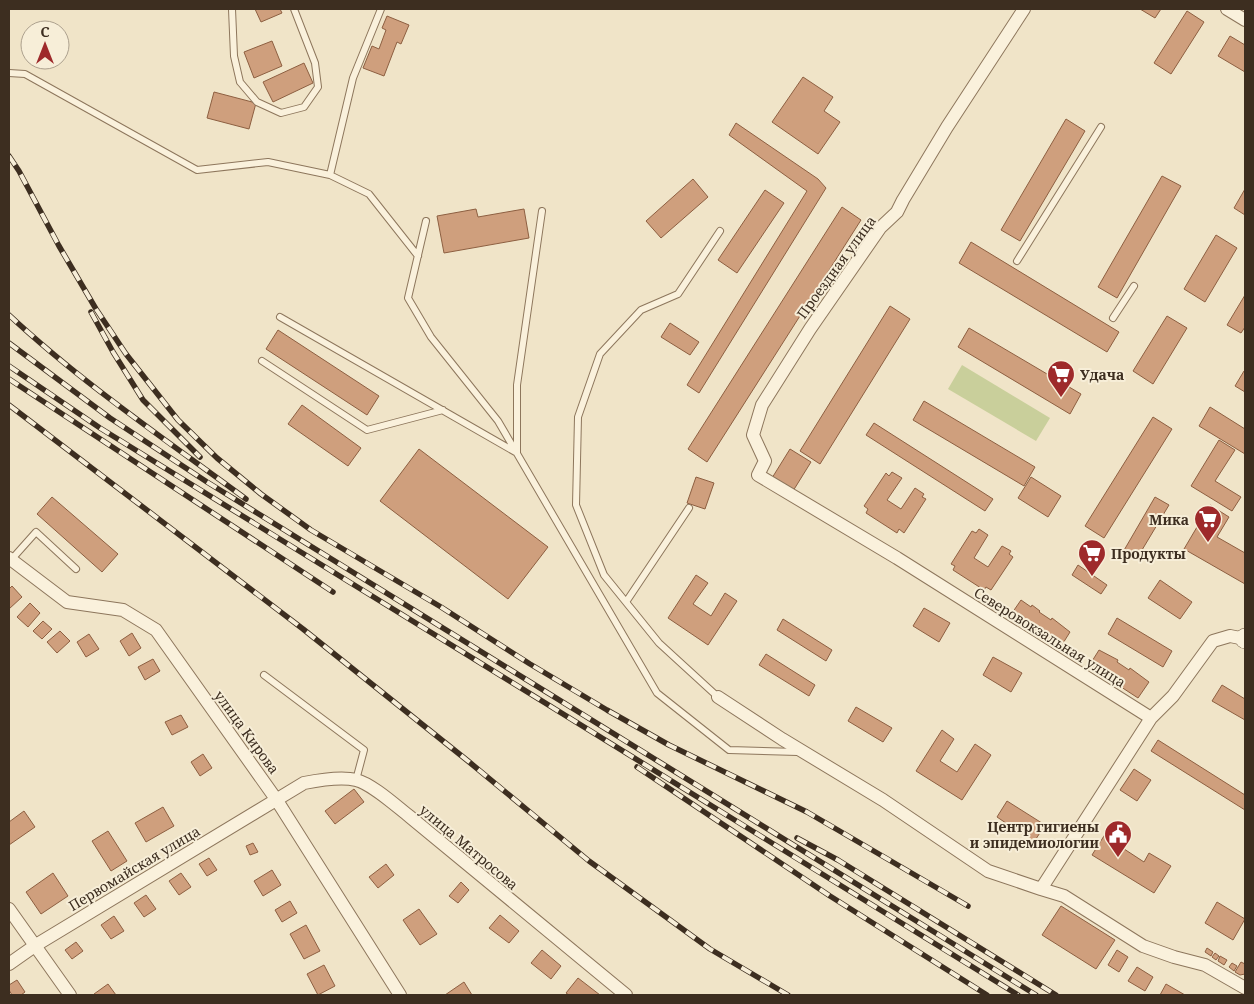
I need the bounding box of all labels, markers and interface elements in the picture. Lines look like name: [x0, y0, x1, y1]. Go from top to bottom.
north arrow: [20, 20, 70, 70]
text: С: [40, 22, 50, 41]
street label: Проездная улица: [792, 212, 880, 322]
supermarket icon: Удача: [1046, 359, 1076, 398]
place label: Удача: [1080, 365, 1124, 384]
supermarket icon: Мика: [1193, 504, 1223, 543]
place label: Мика: [1149, 510, 1189, 529]
supermarket icon: Продукты: [1077, 538, 1107, 577]
place label: Продукты: [1111, 544, 1186, 563]
street label: Северовокзальная улица: [971, 582, 1129, 692]
street label: улица Кирова: [210, 686, 284, 778]
street label: улица Матросова: [416, 800, 522, 894]
place label: Центр гигиены и эпидемиологии: [970, 817, 1100, 852]
public building icon: Центр гигиены и эпидемиологии: [1103, 819, 1133, 858]
street label: Первомайская улица: [65, 821, 203, 915]

